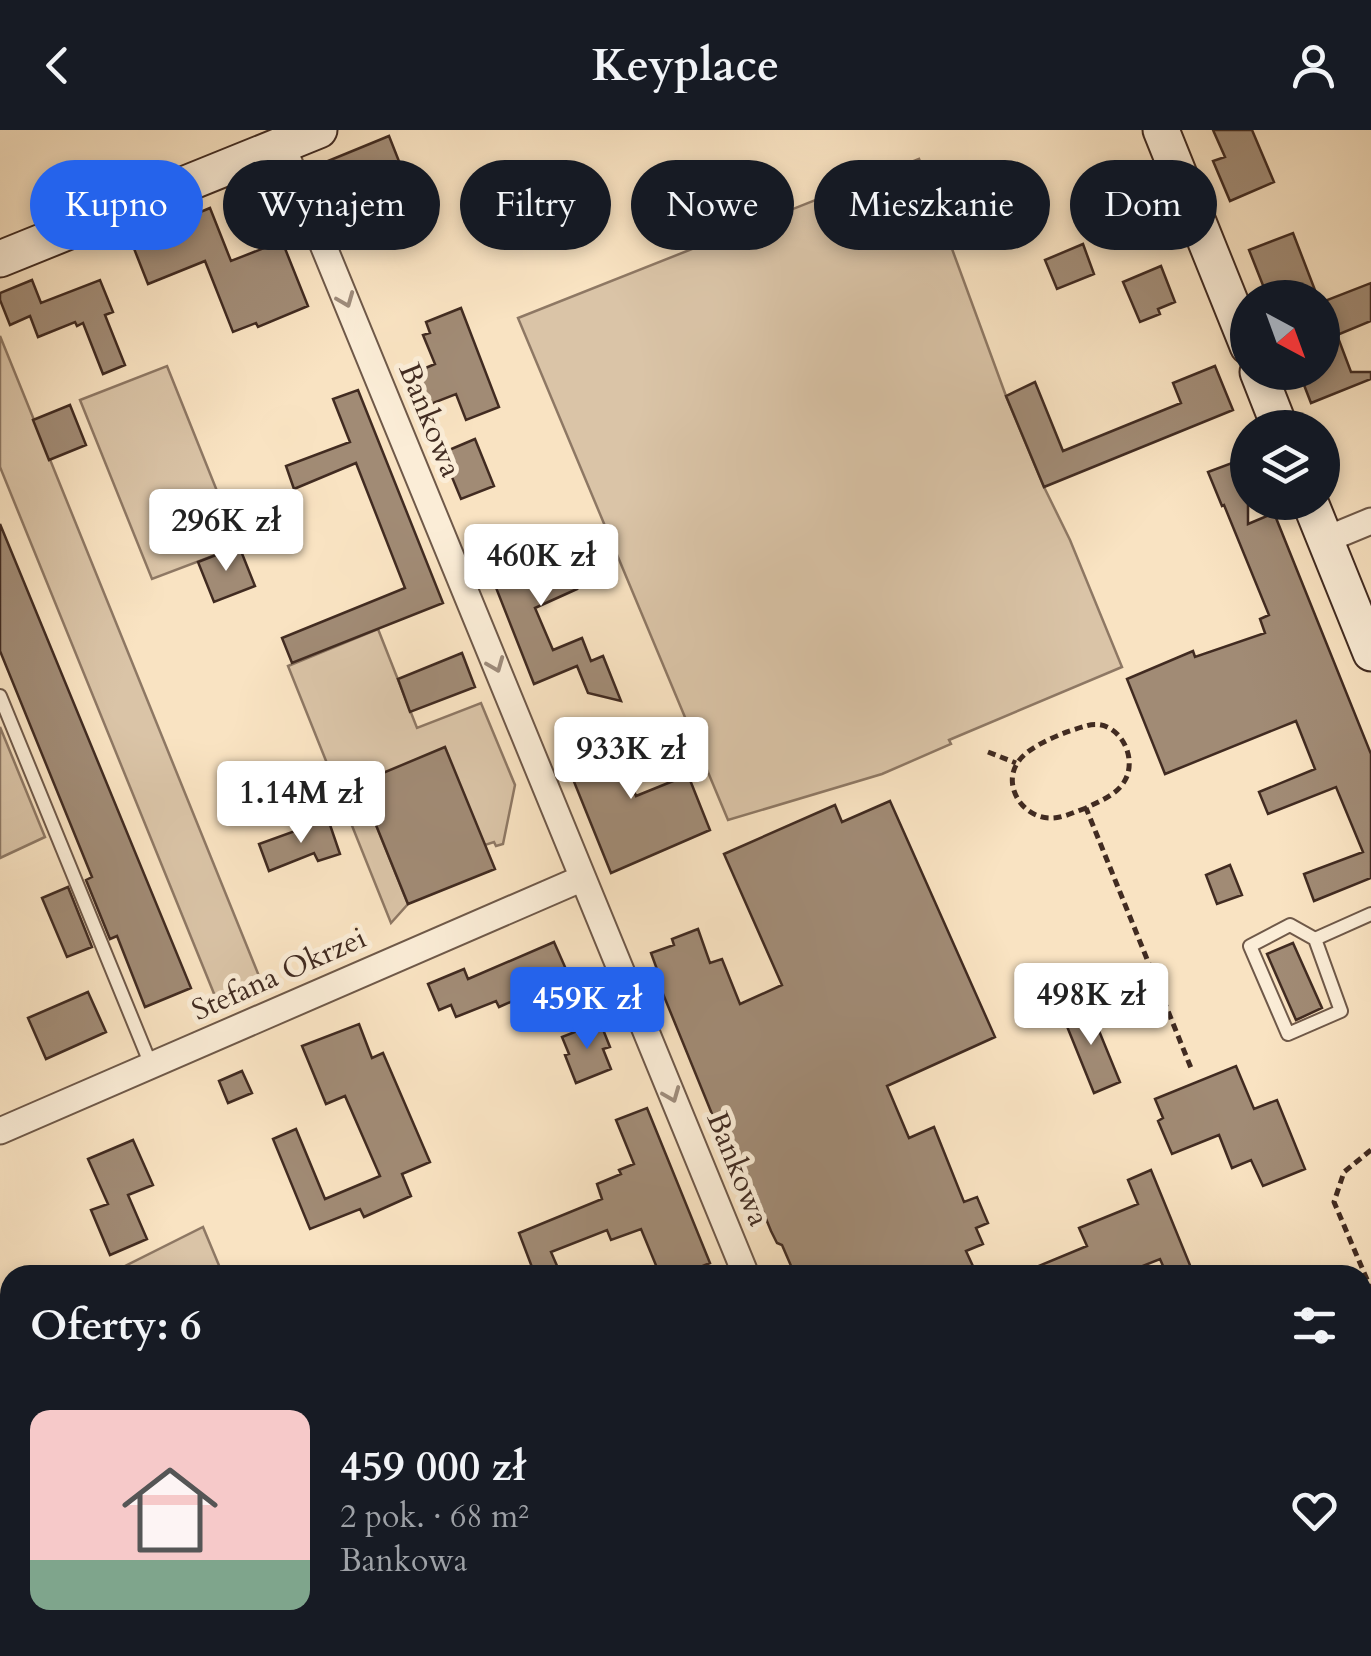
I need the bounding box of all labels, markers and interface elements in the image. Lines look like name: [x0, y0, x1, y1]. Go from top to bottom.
text: Keyplace: [592, 35, 779, 96]
icon: back: [30, 38, 85, 93]
icon: person: [1286, 38, 1341, 93]
chip: Kupno: [30, 160, 203, 250]
chip: Wynajem: [223, 160, 440, 250]
chip: Filtry: [460, 160, 611, 250]
chip: Nowe: [631, 160, 794, 250]
chip: Mieszkanie: [814, 160, 1050, 250]
chip: Dom: [1070, 160, 1217, 250]
north arrow: [1230, 280, 1340, 390]
map controls: [1230, 280, 1340, 520]
one-way arrow: [334, 289, 354, 307]
street label: Bankowa: [389, 357, 471, 483]
button: layers: [1230, 410, 1340, 520]
pin: 296K zł: [134, 489, 318, 574]
text: 296K zł: [171, 499, 281, 543]
pin: 460K zł: [449, 524, 633, 609]
text: 460K zł: [486, 534, 596, 578]
one-way arrow: [484, 655, 504, 673]
pin: 933K zł: [539, 717, 723, 802]
text: 933K zł: [576, 727, 686, 771]
pin: 1.14M zł: [198, 761, 404, 846]
text: 1.14M zł: [239, 771, 363, 815]
street label: Stefana Okrzei: [185, 917, 373, 1031]
pin: 498K zł: [999, 963, 1183, 1048]
pin: 459K zł: [495, 967, 679, 1052]
text: 498K zł: [1036, 973, 1146, 1017]
text: 459K zł: [532, 977, 642, 1021]
one-way arrow: [661, 1085, 681, 1103]
street label: Bankowa: [697, 1106, 779, 1232]
text: Oferty: 6: [30, 1297, 201, 1354]
icon: filters: [1287, 1298, 1342, 1353]
text: 459 000 zł: [340, 1438, 526, 1495]
icon: home: [110, 1450, 230, 1570]
icon: heart: [1287, 1483, 1342, 1538]
text: 2 pok. · 68 m²: [340, 1495, 529, 1539]
text: Bankowa: [340, 1539, 468, 1583]

